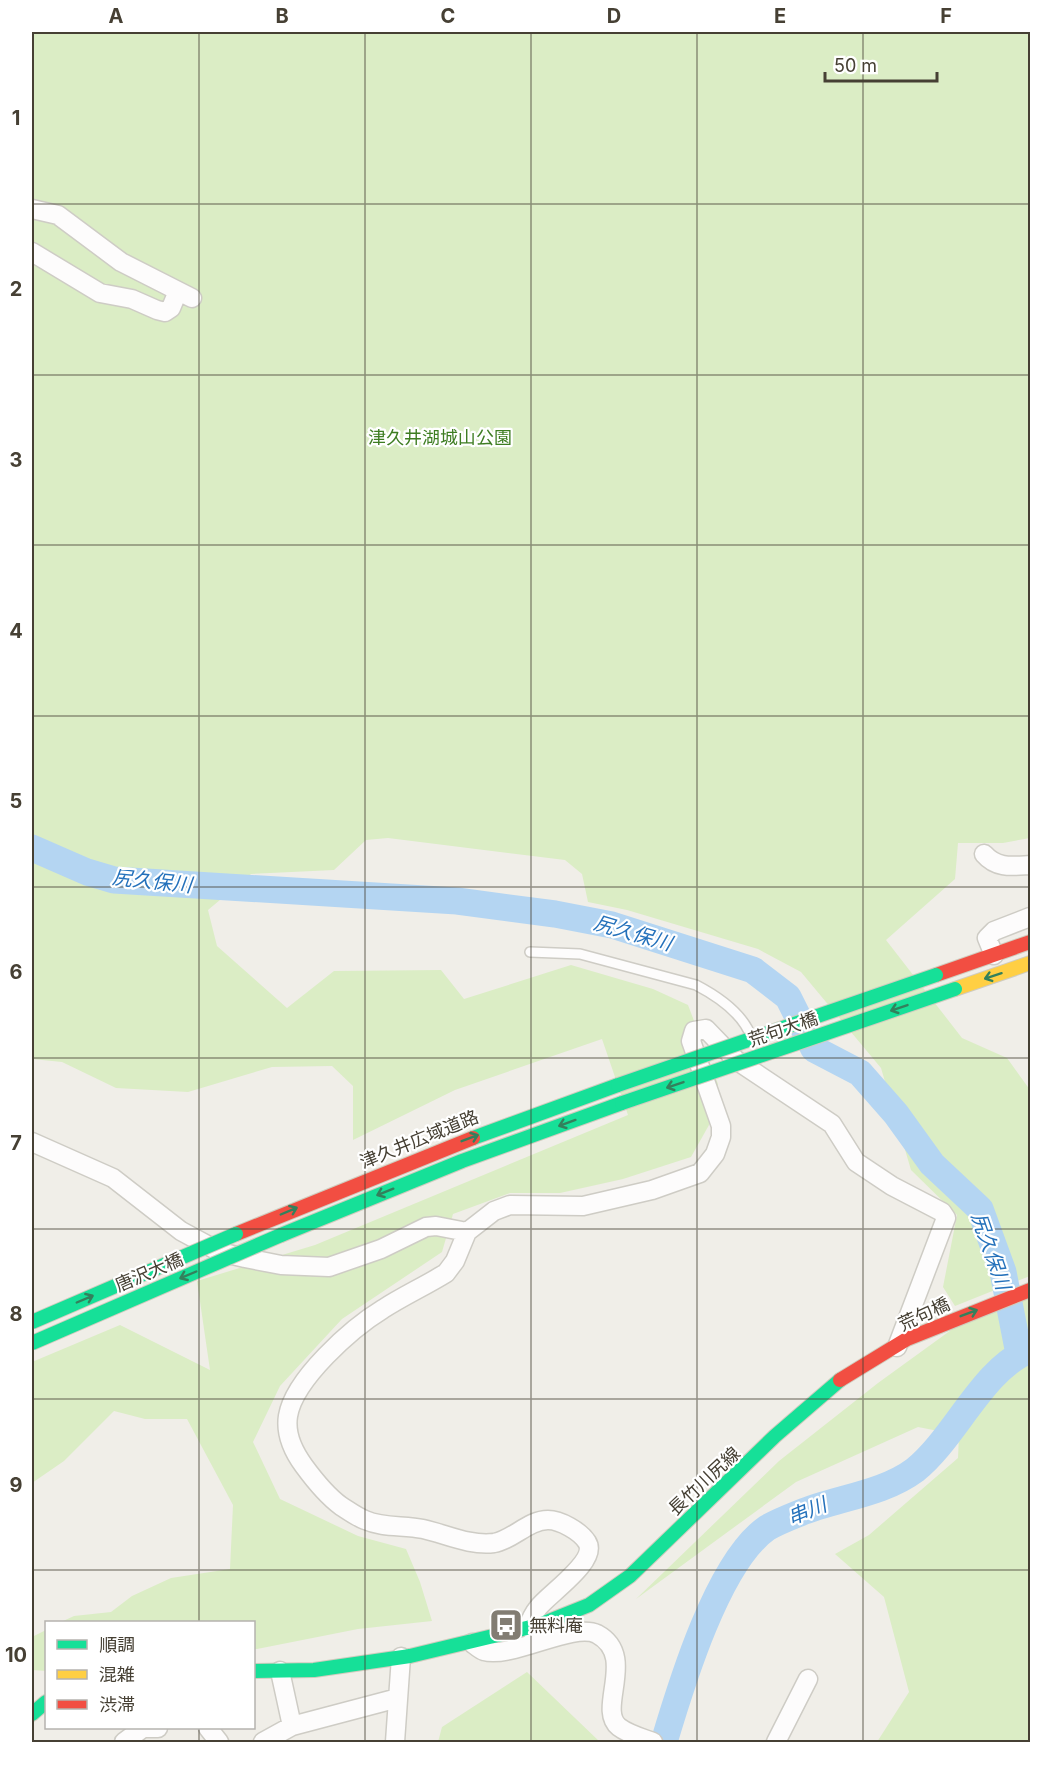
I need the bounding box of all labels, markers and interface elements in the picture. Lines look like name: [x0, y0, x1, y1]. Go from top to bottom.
text: A: [109, 4, 124, 28]
text: B: [275, 4, 289, 28]
text: C: [441, 4, 455, 28]
text: D: [607, 4, 621, 28]
text: E: [774, 4, 786, 28]
text: F: [940, 4, 952, 28]
scale bar: [825, 45, 938, 83]
text: 50 m: [834, 55, 877, 76]
text: 1: [12, 106, 20, 130]
text: 2: [10, 277, 22, 301]
park label: 津久井湖城山公園: [368, 427, 512, 448]
text: 3: [10, 448, 22, 472]
text: 4: [9, 619, 23, 643]
text: 5: [10, 789, 22, 813]
water label: 尻久保川: [111, 865, 195, 897]
water label: 尻久保川: [591, 910, 677, 956]
text: 6: [10, 960, 23, 984]
one-way arrow: [984, 971, 1003, 982]
one-way arrow: [890, 1003, 909, 1014]
street label: 荒句大橋: [746, 1007, 820, 1051]
one-way arrow: [666, 1080, 685, 1091]
street label: 津久井広域道路: [357, 1106, 481, 1172]
one-way arrow: [558, 1118, 577, 1129]
text: 7: [10, 1131, 22, 1155]
one-way arrow: [460, 1132, 479, 1143]
one-way arrow: [376, 1187, 394, 1198]
one-way arrow: [280, 1205, 298, 1216]
water label: 尻久保川: [967, 1209, 1016, 1295]
street label: 唐沢大橋: [112, 1248, 186, 1296]
one-way arrow: [180, 1270, 198, 1281]
one-way arrow: [76, 1293, 94, 1304]
street label: 荒句橋: [895, 1293, 953, 1335]
text: 8: [9, 1302, 23, 1326]
one-way arrow: [959, 1307, 978, 1318]
street label: 長竹川尻線: [664, 1443, 744, 1519]
text: 9: [10, 1473, 23, 1497]
water label: 串川: [784, 1492, 832, 1530]
bus stop icon: 無料庵: [488, 1607, 524, 1643]
place label: 無料庵: [529, 1615, 583, 1636]
legend: [45, 1621, 255, 1729]
text: 順調: [99, 1634, 135, 1655]
text: 10: [5, 1643, 27, 1667]
text: 混雑: [99, 1664, 135, 1685]
text: 渋滞: [99, 1694, 135, 1715]

